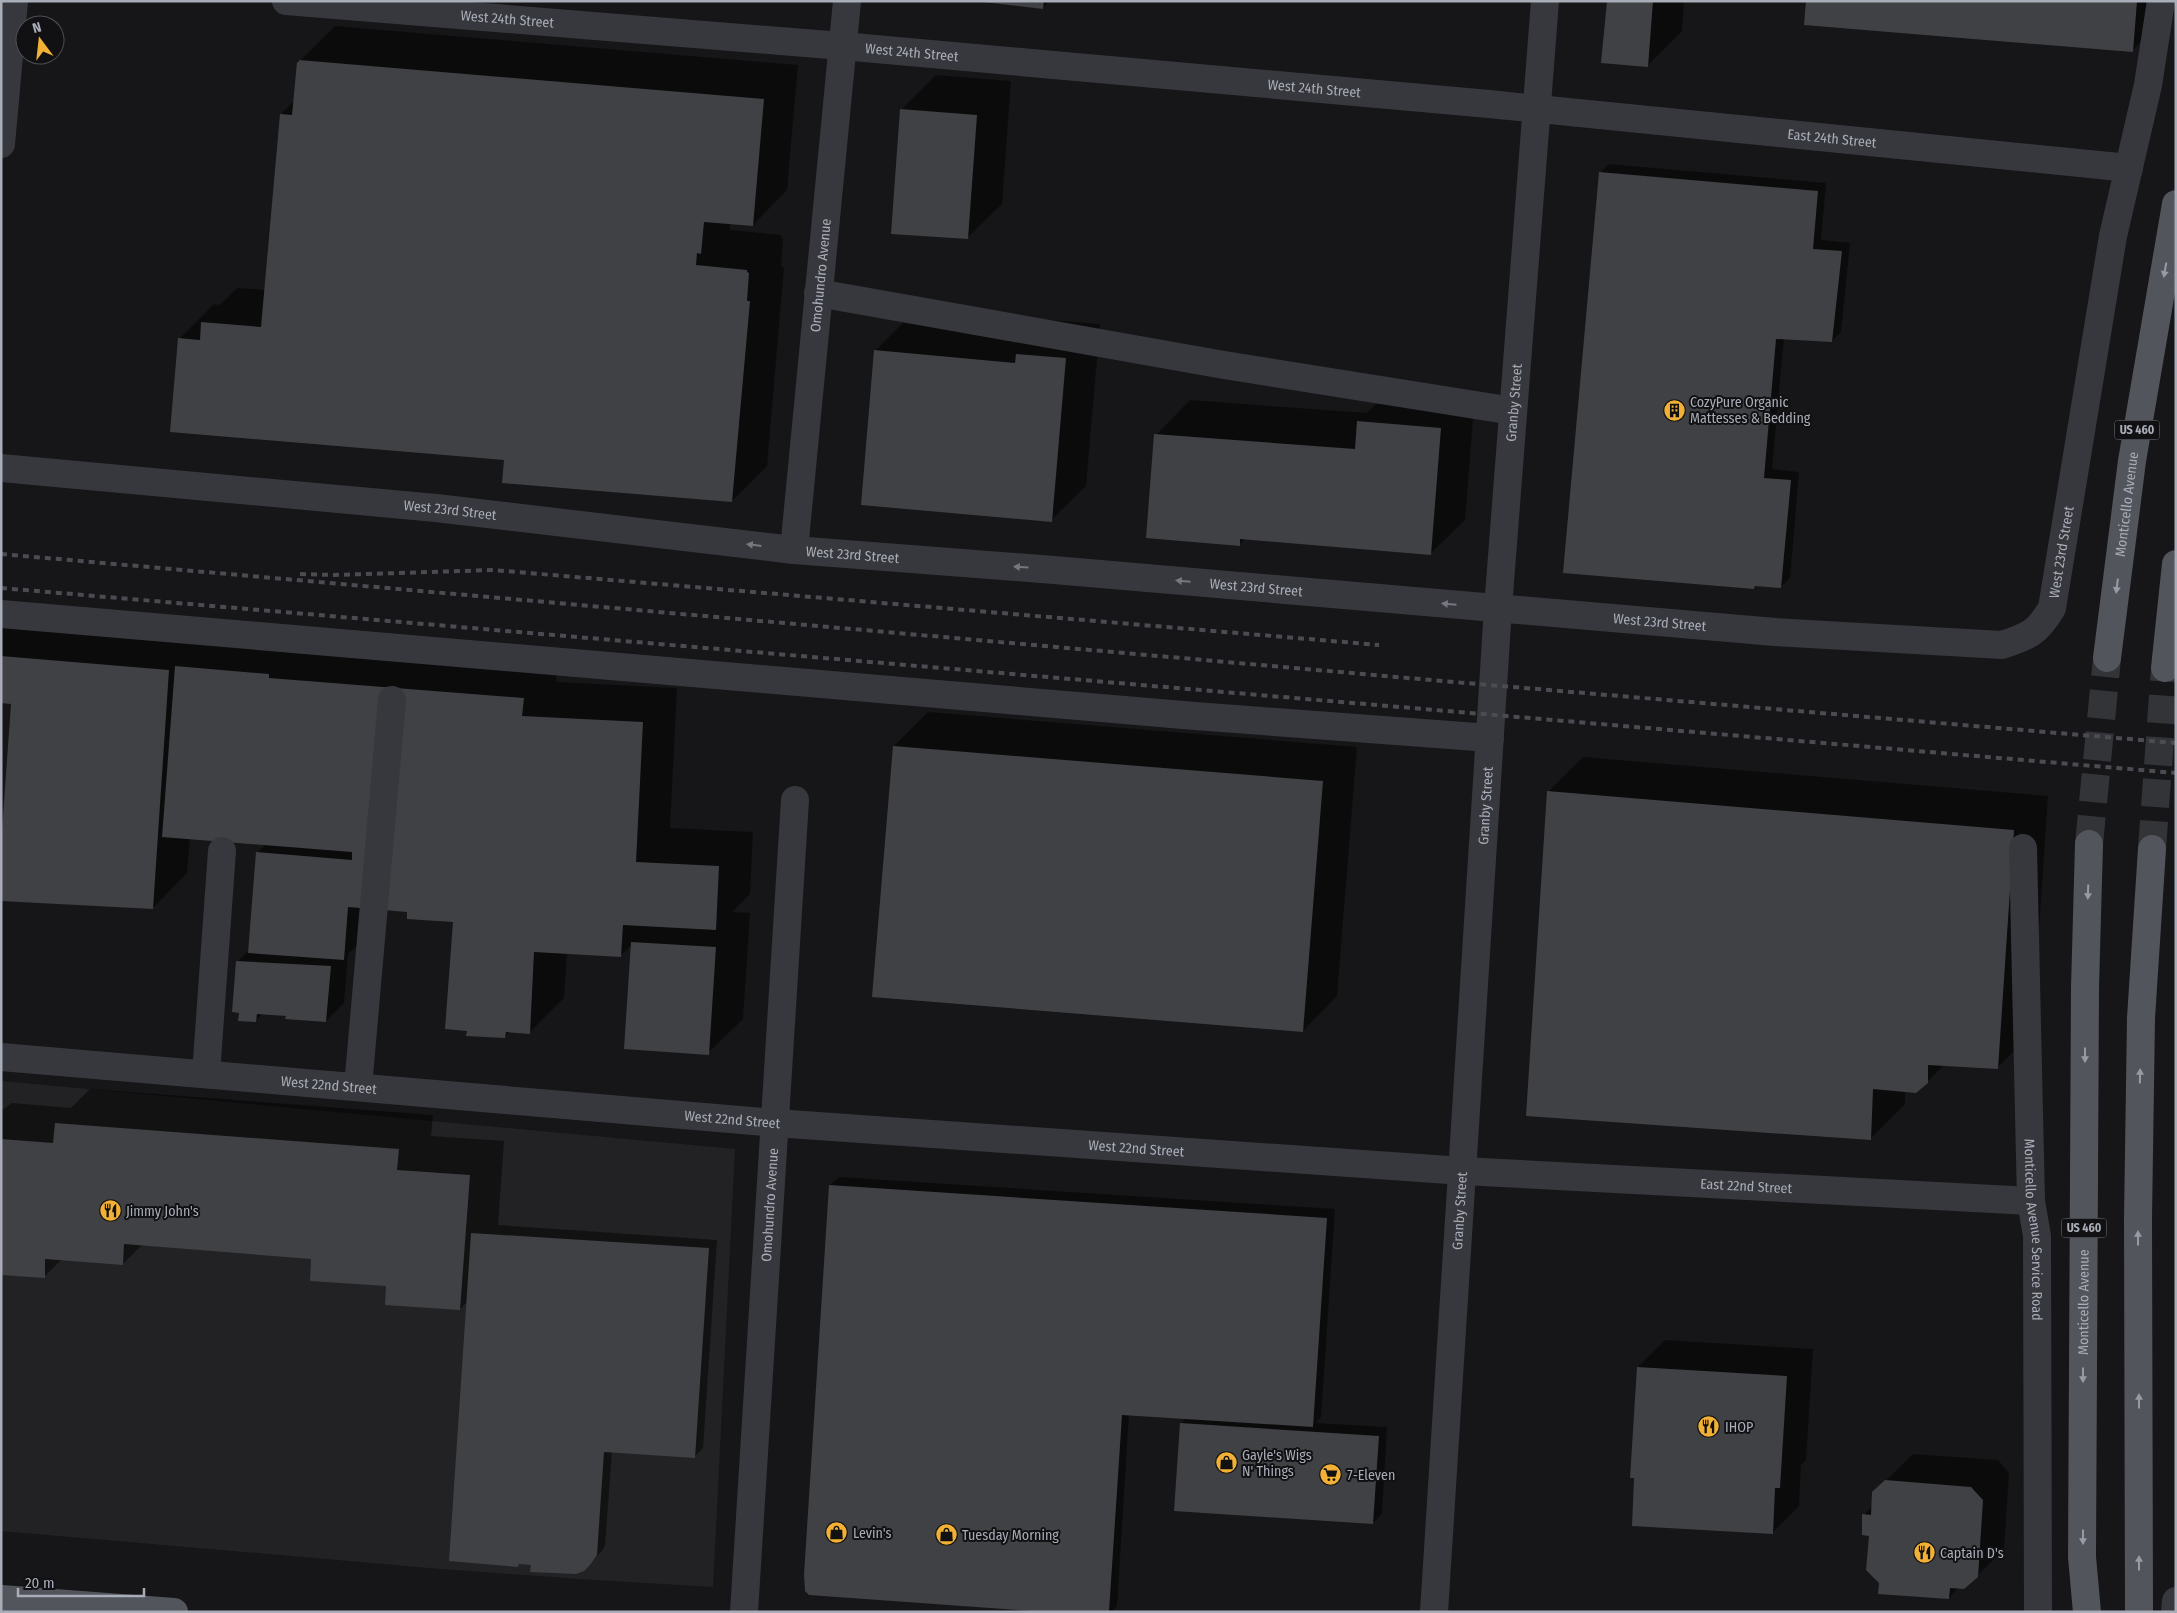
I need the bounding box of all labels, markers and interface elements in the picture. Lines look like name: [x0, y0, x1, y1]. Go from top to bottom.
street label: West 24th Street: [460, 7, 555, 32]
north arrow: [15, 15, 65, 65]
text: N: [31, 19, 43, 37]
street label: West 24th Street: [865, 40, 960, 65]
street label: West 24th Street: [1267, 76, 1362, 102]
street label: East 24th Street: [1786, 126, 1878, 152]
street label: Omohundro Avenue: [807, 218, 835, 333]
one-way arrow: [2160, 262, 2168, 278]
street label: Granby Street: [1503, 363, 1526, 442]
place label: CozyPure Organic Mattesses & Bedding: [1690, 394, 1811, 427]
building icon: CozyPure Organic Mattesses & Bedding: [1662, 398, 1686, 422]
road number: US 460: [2114, 420, 2160, 440]
street label: Monticello Avenue: [2112, 450, 2142, 558]
street label: West 23rd Street: [403, 497, 498, 524]
street label: West 23rd Street: [2046, 504, 2078, 600]
one-way arrow: [746, 541, 762, 549]
street label: West 23rd Street: [805, 543, 900, 567]
one-way arrow: [1013, 563, 1029, 571]
street label: West 23rd Street: [1209, 575, 1304, 600]
one-way arrow: [1174, 577, 1190, 585]
one-way arrow: [2113, 578, 2121, 594]
one-way arrow: [1441, 600, 1457, 608]
street label: West 23rd Street: [1612, 610, 1707, 635]
street label: Granby Street: [1475, 766, 1497, 845]
one-way arrow: [2084, 885, 2092, 901]
one-way arrow: [2081, 1047, 2089, 1063]
one-way arrow: [2137, 1067, 2145, 1083]
street label: West 22nd Street: [280, 1073, 378, 1098]
street label: West 22nd Street: [684, 1107, 781, 1132]
street label: West 22nd Street: [1088, 1137, 1185, 1161]
street label: Monticello Avenue Service Road: [2021, 1139, 2045, 1321]
street label: Omohundro Avenue: [758, 1147, 782, 1262]
street label: Granby Street: [1449, 1171, 1471, 1250]
street label: East 22nd Street: [1700, 1176, 1793, 1197]
restaurant icon: Jimmy John's: [98, 1199, 122, 1223]
place label: Jimmy John's: [126, 1203, 199, 1220]
road number: US 460: [2062, 1218, 2106, 1238]
one-way arrow: [2134, 1230, 2142, 1246]
street label: Monticello Avenue: [2075, 1249, 2093, 1355]
one-way arrow: [2079, 1367, 2087, 1383]
one-way arrow: [2135, 1392, 2143, 1408]
restaurant icon: IHOP: [1697, 1415, 1721, 1439]
place label: IHOP: [1725, 1419, 1753, 1436]
place label: Gayle's Wigs N' Things: [1242, 1447, 1312, 1480]
shop icon: Gayle's Wigs N' Things: [1214, 1451, 1238, 1475]
supermarket icon: 7-Eleven: [1319, 1463, 1343, 1487]
place label: 7-Eleven: [1347, 1467, 1395, 1484]
shop icon: Levin's: [825, 1521, 849, 1545]
shop icon: Tuesday Morning: [934, 1523, 958, 1547]
place label: Levin's: [853, 1525, 891, 1542]
place label: Tuesday Morning: [962, 1527, 1059, 1544]
one-way arrow: [2079, 1530, 2087, 1546]
restaurant icon: Captain D's: [1912, 1541, 1936, 1565]
place label: Captain D's: [1940, 1545, 2004, 1562]
one-way arrow: [2135, 1555, 2143, 1571]
scale bar: [18, 1566, 144, 1598]
text: 20 m: [25, 1574, 55, 1592]

